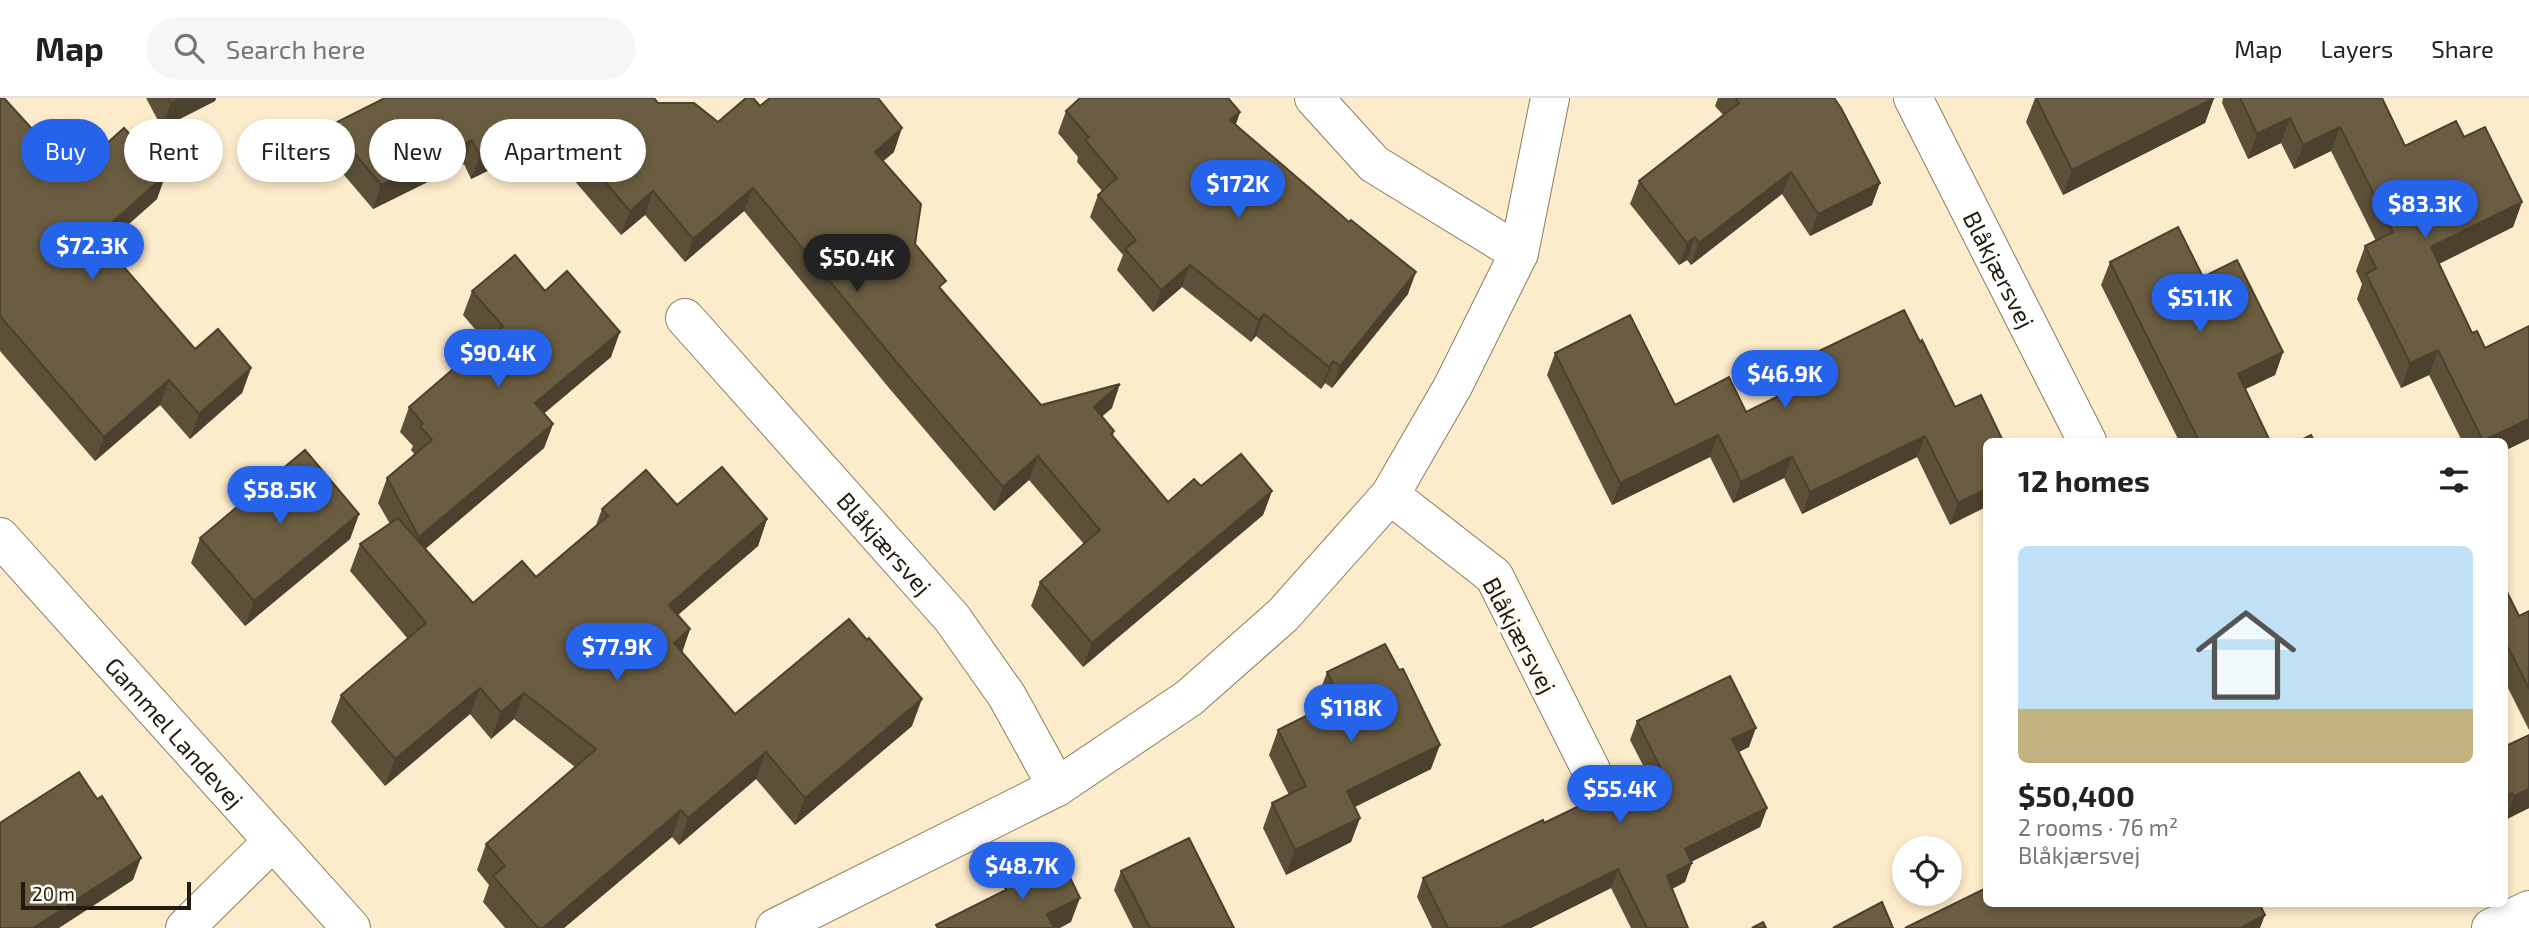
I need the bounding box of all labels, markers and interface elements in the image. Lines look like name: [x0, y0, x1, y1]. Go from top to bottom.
search box: [146, 17, 636, 80]
text: Map: [35, 28, 104, 68]
icon: search: [170, 29, 208, 67]
text: Search here: [226, 33, 365, 64]
text: Map: [2234, 34, 2282, 63]
text: Layers: [2320, 34, 2393, 63]
text: Share: [2431, 34, 2494, 63]
chip: Buy: [21, 119, 110, 182]
chip: Rent: [124, 119, 223, 182]
chip: Filters: [237, 119, 355, 182]
chip: New: [369, 119, 466, 182]
chip: Apartment: [480, 119, 646, 182]
pin: $172K: [1189, 160, 1287, 220]
text: $172K: [1206, 169, 1270, 197]
pin: $83.3K: [2368, 180, 2482, 240]
text: $83.3K: [2388, 189, 2462, 217]
street label: Blåkjærsvej: [1958, 206, 2042, 333]
pin: $72.3K: [35, 222, 149, 282]
text: $72.3K: [56, 231, 128, 259]
pin: $50.4K: [800, 234, 914, 294]
text: $50.4K: [819, 243, 895, 271]
pin: $51.1K: [2143, 274, 2257, 334]
text: $51.1K: [2167, 283, 2233, 311]
pin: $90.4K: [441, 330, 555, 389]
text: $90.4K: [460, 338, 536, 366]
pin: $46.9K: [1728, 350, 1842, 410]
text: $46.9K: [1747, 359, 1823, 387]
icon: filters: [2435, 461, 2473, 499]
text: 12 homes: [2018, 462, 2150, 498]
pin: $58.5K: [223, 466, 337, 526]
text: $58.5K: [243, 475, 317, 503]
street label: Blåkjærsvej: [832, 486, 938, 600]
street label: Blåkjærsvej: [1477, 572, 1563, 698]
icon: home: [2183, 592, 2309, 718]
pin: $77.9K: [560, 624, 674, 683]
text: $77.9K: [582, 632, 652, 660]
street label: Gammel Landevej: [100, 651, 250, 813]
pin: $118K: [1302, 684, 1400, 744]
text: $118K: [1320, 693, 1382, 721]
pin: $55.4K: [1563, 766, 1677, 825]
text: $55.4K: [1583, 774, 1657, 802]
text: $50,400: [2018, 777, 2135, 813]
text: 2 rooms · 76 m²: [2018, 813, 2178, 841]
map controls: [1892, 836, 1962, 906]
button: locate: [1892, 836, 1962, 906]
text: Blåkjærsvej: [2018, 841, 2140, 869]
pin: $48.7K: [965, 842, 1079, 902]
text: $48.7K: [985, 851, 1059, 879]
scale bar: [21, 879, 191, 911]
text: 20 m: [32, 882, 75, 905]

